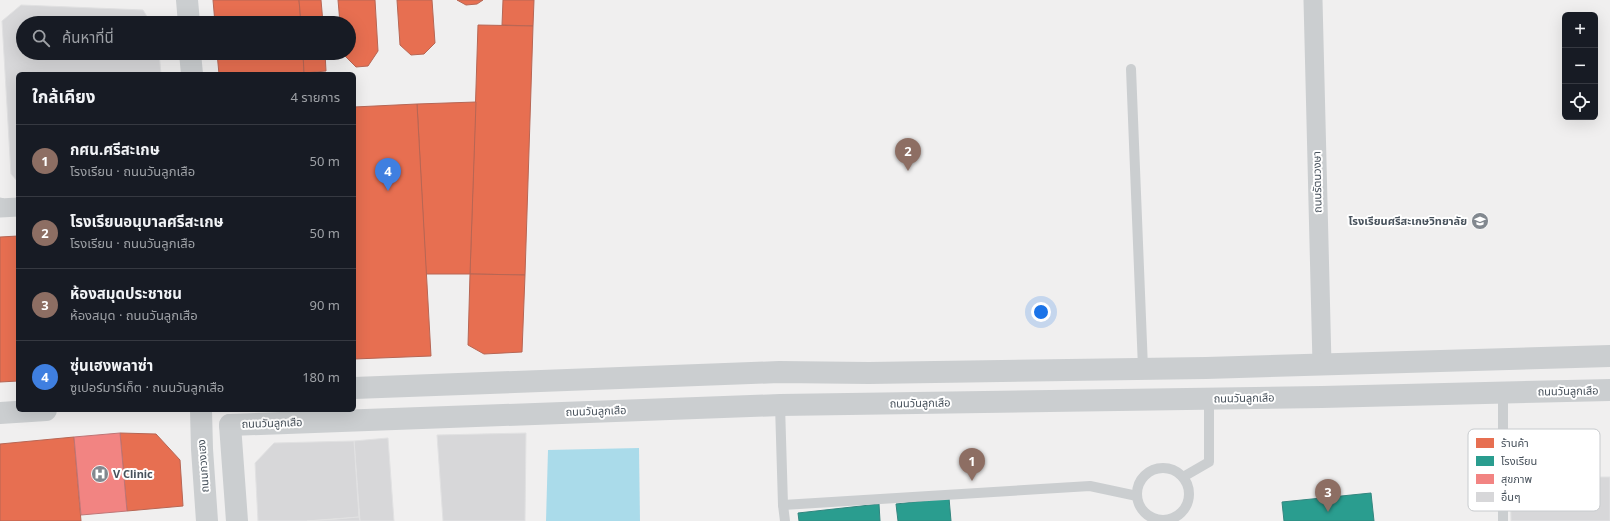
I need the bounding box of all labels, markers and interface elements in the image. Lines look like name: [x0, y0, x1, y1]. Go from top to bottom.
map controls: [1562, 12, 1598, 120]
button: +: [1562, 12, 1598, 48]
search box: [16, 16, 356, 60]
icon: search: [30, 27, 52, 49]
text: ค้นหาที่นี่: [62, 27, 114, 47]
button: −: [1562, 48, 1598, 84]
button: locate: [1562, 84, 1598, 120]
text: ใกล้เคียง: [32, 85, 95, 108]
text: 4 รายการ: [290, 88, 340, 106]
pin: 2: [895, 138, 921, 171]
text: กศน.ศรีสะเกษ: [70, 139, 160, 159]
street label: ถนนรัตนวงษา: [1308, 151, 1325, 213]
text: 1: [41, 152, 49, 170]
text: 50 m: [310, 152, 340, 170]
pin: 4: [375, 158, 401, 191]
text: โรงเรียน · ถนนวันลูกเสือ: [70, 162, 195, 180]
text: โรงเรียนอนุบาลศรีสะเกษ: [70, 211, 224, 231]
school or university icon: โรงเรียนศรีสะเกษวิทยาลัย: [1470, 211, 1490, 231]
place label: โรงเรียนศรีสะเกษวิทยาลัย: [1349, 213, 1467, 228]
text: 2: [41, 224, 49, 242]
text: 50 m: [310, 224, 340, 242]
text: โรงเรียน · ถนนวันลูกเสือ: [70, 234, 195, 252]
text: ห้องสมุดประชาชน: [70, 283, 182, 303]
text: 3: [41, 296, 49, 314]
text: 90 m: [310, 296, 340, 314]
your location: [1031, 302, 1051, 322]
text: ห้องสมุด · ถนนวันลูกเสือ: [70, 306, 198, 324]
text: ซุ่นเฮงพลาซ่า: [70, 355, 153, 375]
text: 4: [41, 368, 49, 386]
text: 180 m: [302, 368, 340, 386]
text: ซูเปอร์มาร์เก็ต · ถนนวันลูกเสือ: [70, 378, 224, 396]
street label: ถนนวันลูกเสือ: [1537, 382, 1599, 399]
street label: ถนนวันลูกเสือ: [1213, 389, 1275, 406]
street label: ถนนวันลูกเสือ: [889, 394, 951, 411]
street label: ถนนวันลูกเสือ: [565, 402, 627, 419]
street label: ถนนวันลูกเสือ: [241, 414, 303, 431]
legend: [1468, 429, 1600, 511]
text: ร้านค้า: [1501, 435, 1529, 450]
street label: ถนนกวงเฮง: [193, 439, 212, 493]
pin: 1: [959, 448, 985, 481]
text: โรงเรียน: [1501, 453, 1537, 468]
hospital icon: V Clinic: [90, 464, 110, 484]
place label: V Clinic: [113, 466, 153, 481]
text: สุขภาพ: [1501, 471, 1532, 486]
pin: 3: [1315, 479, 1341, 512]
text: อื่นๆ: [1501, 489, 1521, 504]

